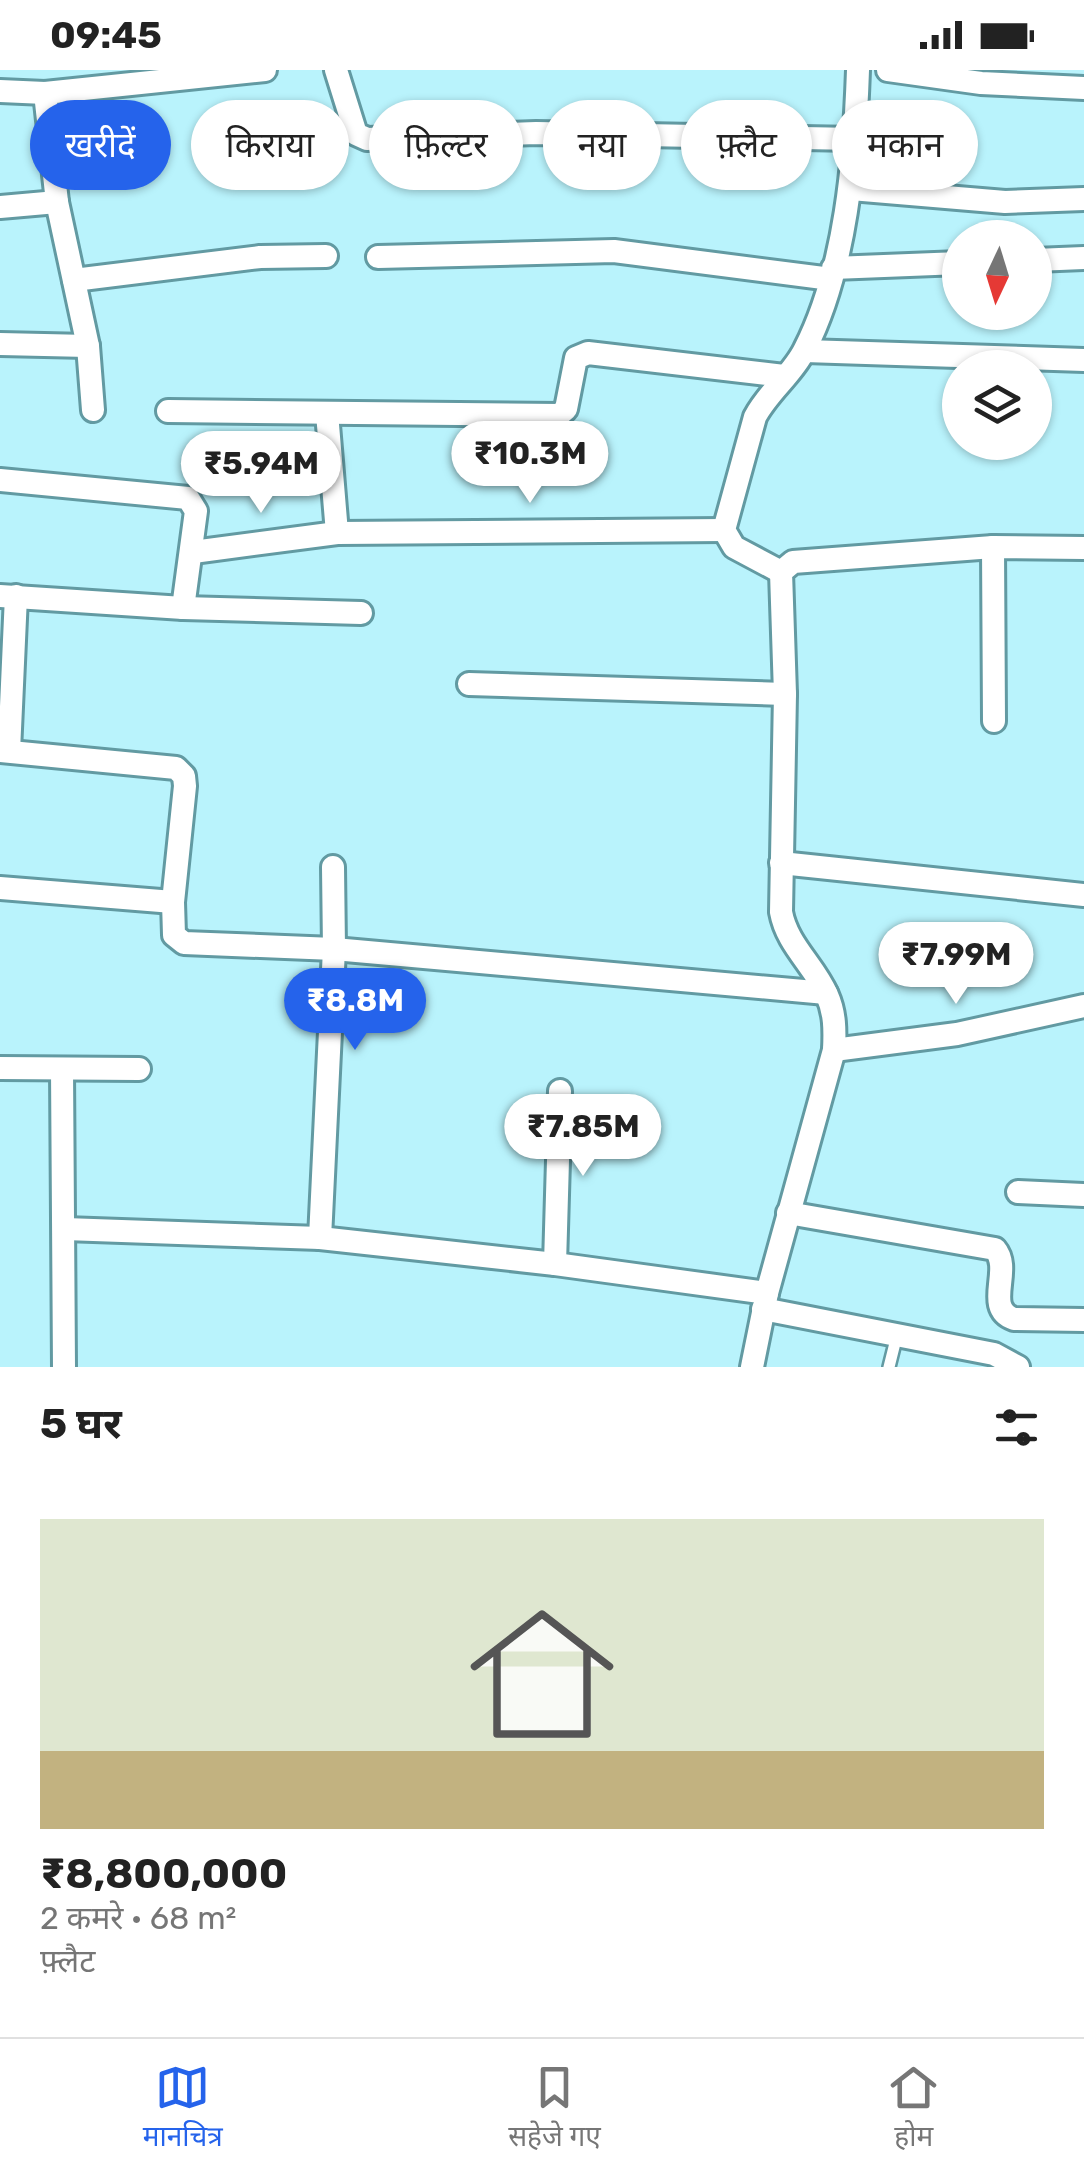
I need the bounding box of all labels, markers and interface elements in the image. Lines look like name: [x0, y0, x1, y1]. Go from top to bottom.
text: 09:45: [50, 12, 162, 58]
chip: खरीदें: [30, 100, 171, 190]
chip: किराया: [191, 100, 349, 190]
chip: फ़िल्टर: [369, 100, 523, 190]
chip: नया: [543, 100, 661, 190]
chip: फ़्लैट: [681, 100, 812, 190]
chip: मकान: [832, 100, 978, 190]
north arrow: [942, 220, 1052, 330]
map controls: [942, 220, 1052, 460]
button: layers: [942, 350, 1052, 460]
pin: ₹10.3M: [449, 421, 611, 506]
pin: ₹5.94M: [180, 431, 342, 516]
text: ₹10.3M: [473, 434, 587, 472]
text: ₹5.94M: [203, 444, 319, 482]
pin: ₹7.99M: [875, 922, 1037, 1007]
text: ₹7.99M: [900, 935, 1012, 973]
pin: ₹8.8M: [285, 968, 425, 1053]
text: ₹8.8M: [306, 981, 404, 1019]
pin: ₹7.85M: [502, 1094, 664, 1179]
text: ₹7.85M: [526, 1107, 640, 1145]
text: 5 घर: [40, 1399, 122, 1449]
icon: filters: [989, 1400, 1044, 1455]
icon: home: [452, 1584, 632, 1764]
text: ₹8,800,000: [40, 1849, 287, 1899]
text: 2 कमरे · 68 m²: [40, 1899, 237, 1937]
text: फ़्लैट: [40, 1942, 95, 1980]
tab: मानचित्र: [143, 2060, 223, 2157]
tab: सहेजे गए: [508, 2060, 601, 2157]
tab: होम: [886, 2060, 941, 2157]

